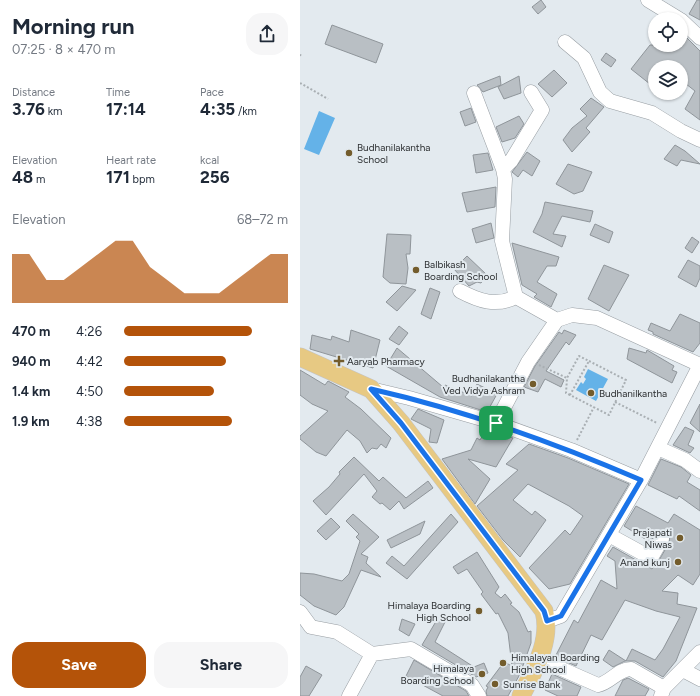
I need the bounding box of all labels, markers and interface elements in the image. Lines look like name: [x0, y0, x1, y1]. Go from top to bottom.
map controls: [648, 12, 688, 100]
button: locate: [648, 12, 688, 52]
text: Morning run: [12, 13, 135, 40]
button: share: [246, 13, 288, 55]
text: 07:25 · 8 × 470 m: [12, 42, 115, 57]
button: layers: [648, 60, 688, 100]
text: Distance: [12, 86, 55, 99]
text: Time: [106, 86, 130, 99]
text: Pace: [200, 86, 224, 99]
text: 3.76: [12, 99, 45, 119]
text: 17:14: [106, 99, 146, 119]
text: 4:35: [200, 99, 235, 119]
text: km: [45, 105, 62, 118]
text: /km: [235, 105, 257, 118]
place label: Budhanilakantha School: [357, 141, 430, 166]
marker: Budhanilakantha School: [344, 148, 354, 158]
text: Elevation: [12, 154, 57, 167]
text: Heart rate: [106, 154, 156, 167]
text: kcal: [200, 154, 219, 167]
text: 48: [12, 167, 33, 187]
text: 171: [106, 167, 130, 187]
text: 256: [200, 167, 230, 187]
text: m: [33, 173, 45, 186]
text: bpm: [130, 173, 155, 186]
text: Elevation: [12, 212, 65, 227]
text: 68–72 m: [237, 212, 288, 227]
place label: Balbikash Boarding School: [424, 258, 497, 283]
marker: Balbikash Boarding School: [411, 265, 421, 275]
text: 470 m: [12, 324, 50, 339]
text: 4:26: [76, 324, 102, 339]
text: 940 m: [12, 354, 51, 369]
text: 4:42: [76, 354, 103, 369]
place label: Aaryab Pharmacy: [347, 355, 425, 368]
marker: Aaryab Pharmacy: [334, 356, 344, 366]
place label: Budhanilakantha Ved Vidya Ashram: [443, 372, 525, 397]
marker: Budhanilakantha Ved Vidya Ashram: [528, 379, 538, 389]
text: 1.4 km: [12, 384, 50, 399]
text: 4:50: [76, 384, 103, 399]
place label: Budhanilkantha: [599, 387, 667, 400]
marker: Budhanilkantha: [586, 388, 596, 398]
pin: [479, 406, 513, 440]
icon: arrive: [485, 412, 507, 434]
text: 1.9 km: [12, 414, 50, 429]
text: 4:38: [76, 414, 102, 429]
place label: Prajapati Niwas: [633, 526, 672, 551]
marker: Prajapati Niwas: [675, 533, 685, 543]
place label: Anand kunj: [620, 556, 670, 569]
marker: Anand kunj: [673, 557, 683, 567]
place label: Himalaya Boarding High School: [388, 599, 471, 624]
marker: Himalaya Boarding High School: [474, 606, 484, 616]
button: Save: [12, 642, 146, 688]
button: Share: [154, 642, 288, 688]
place label: Himalayan Boarding High School: [511, 651, 600, 676]
marker: Himalayan Boarding High School: [498, 658, 508, 668]
place label: Himalaya Boarding School: [401, 662, 474, 687]
marker: Himalaya Boarding School: [477, 669, 487, 679]
place label: Sunrise Bank: [503, 678, 560, 691]
marker: Sunrise Bank: [490, 679, 500, 689]

